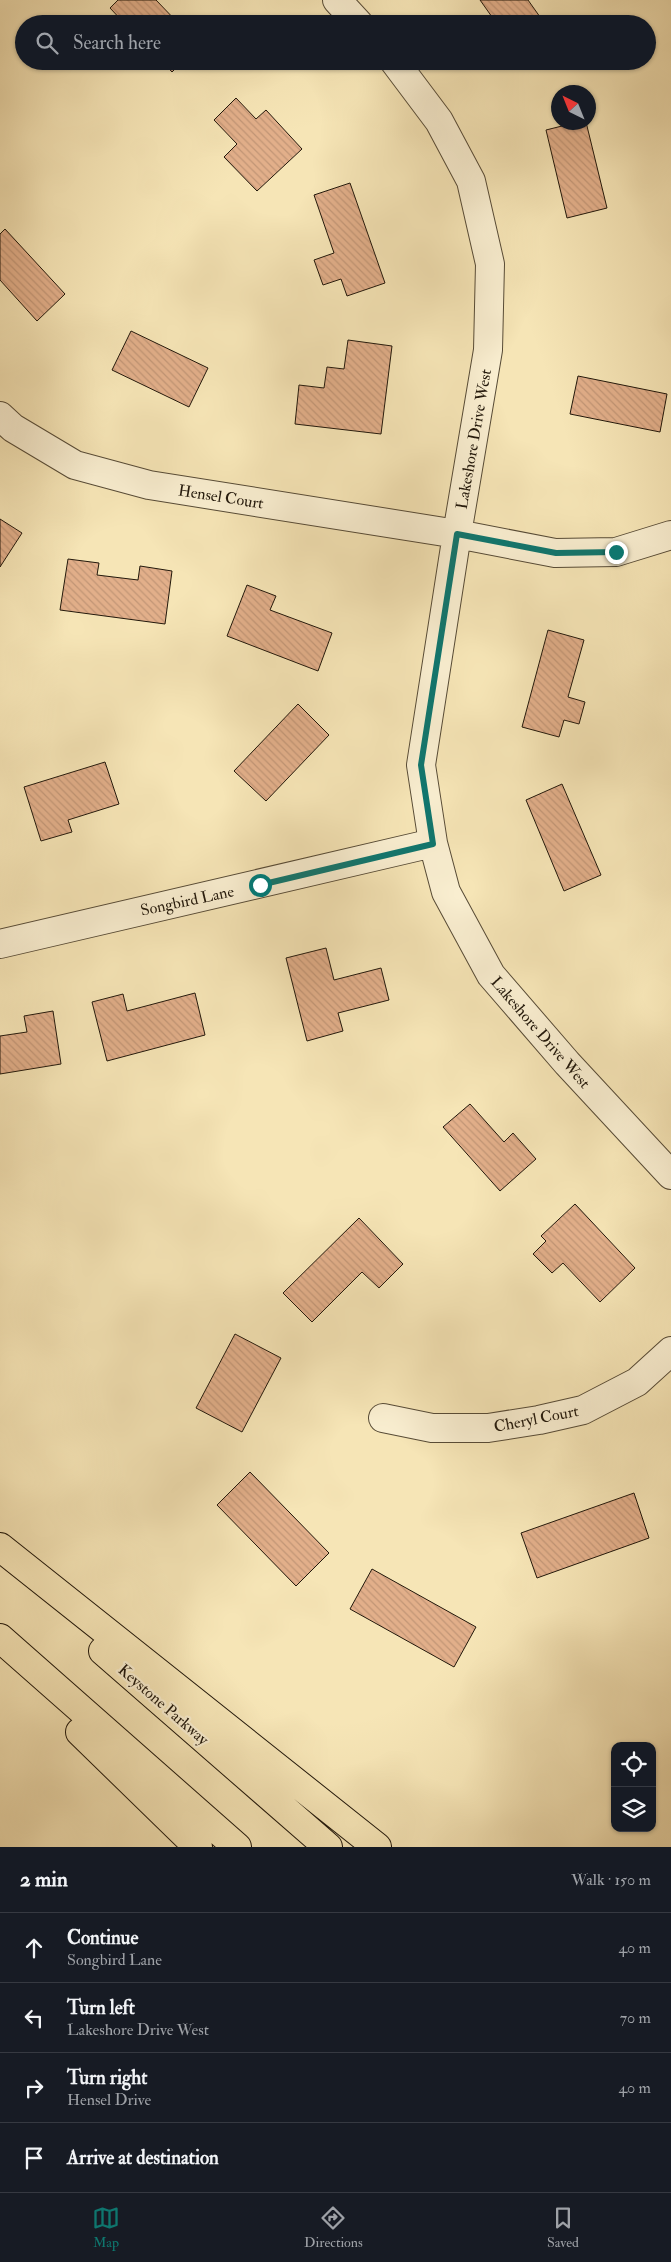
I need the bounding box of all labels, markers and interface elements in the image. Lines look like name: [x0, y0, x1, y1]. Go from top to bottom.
search box: [15, 15, 656, 70]
icon: search: [33, 29, 61, 57]
text: Search here: [73, 31, 161, 55]
north arrow: [551, 85, 596, 130]
street label: Lakeshore Drive West: [452, 368, 496, 511]
street label: Hensel Court: [177, 480, 265, 514]
route end: [605, 541, 628, 564]
route start: [249, 874, 272, 897]
street label: Songbird Lane: [139, 881, 236, 921]
street label: Lakeshore Drive West: [486, 973, 594, 1093]
street label: Cheryl Court: [492, 1401, 580, 1437]
street label: Keystone Parkway: [114, 1660, 213, 1750]
map controls: [611, 1742, 656, 1832]
button: locate: [611, 1742, 656, 1787]
button: layers: [611, 1787, 656, 1832]
text: 2 min: [20, 1866, 68, 1893]
text: Walk · 150 m: [571, 1870, 651, 1890]
text: Continue: [67, 1926, 138, 1950]
icon: ahead: [20, 1934, 48, 1962]
text: 40 m: [618, 1938, 651, 1958]
text: Songbird Lane: [67, 1950, 162, 1970]
text: Turn left: [67, 1996, 135, 2020]
icon: left: [20, 2004, 48, 2032]
text: 70 m: [620, 2008, 651, 2028]
text: Lakeshore Drive West: [67, 2020, 209, 2040]
text: Turn right: [67, 2066, 147, 2090]
icon: right: [20, 2074, 48, 2102]
text: 40 m: [618, 2078, 651, 2098]
text: Hensel Drive: [67, 2090, 151, 2110]
icon: arrive: [20, 2144, 48, 2172]
text: Arrive at destination: [67, 2146, 219, 2170]
tab: Map: [92, 2204, 120, 2251]
tab: Directions: [304, 2204, 363, 2251]
tab: Saved: [547, 2204, 579, 2251]

